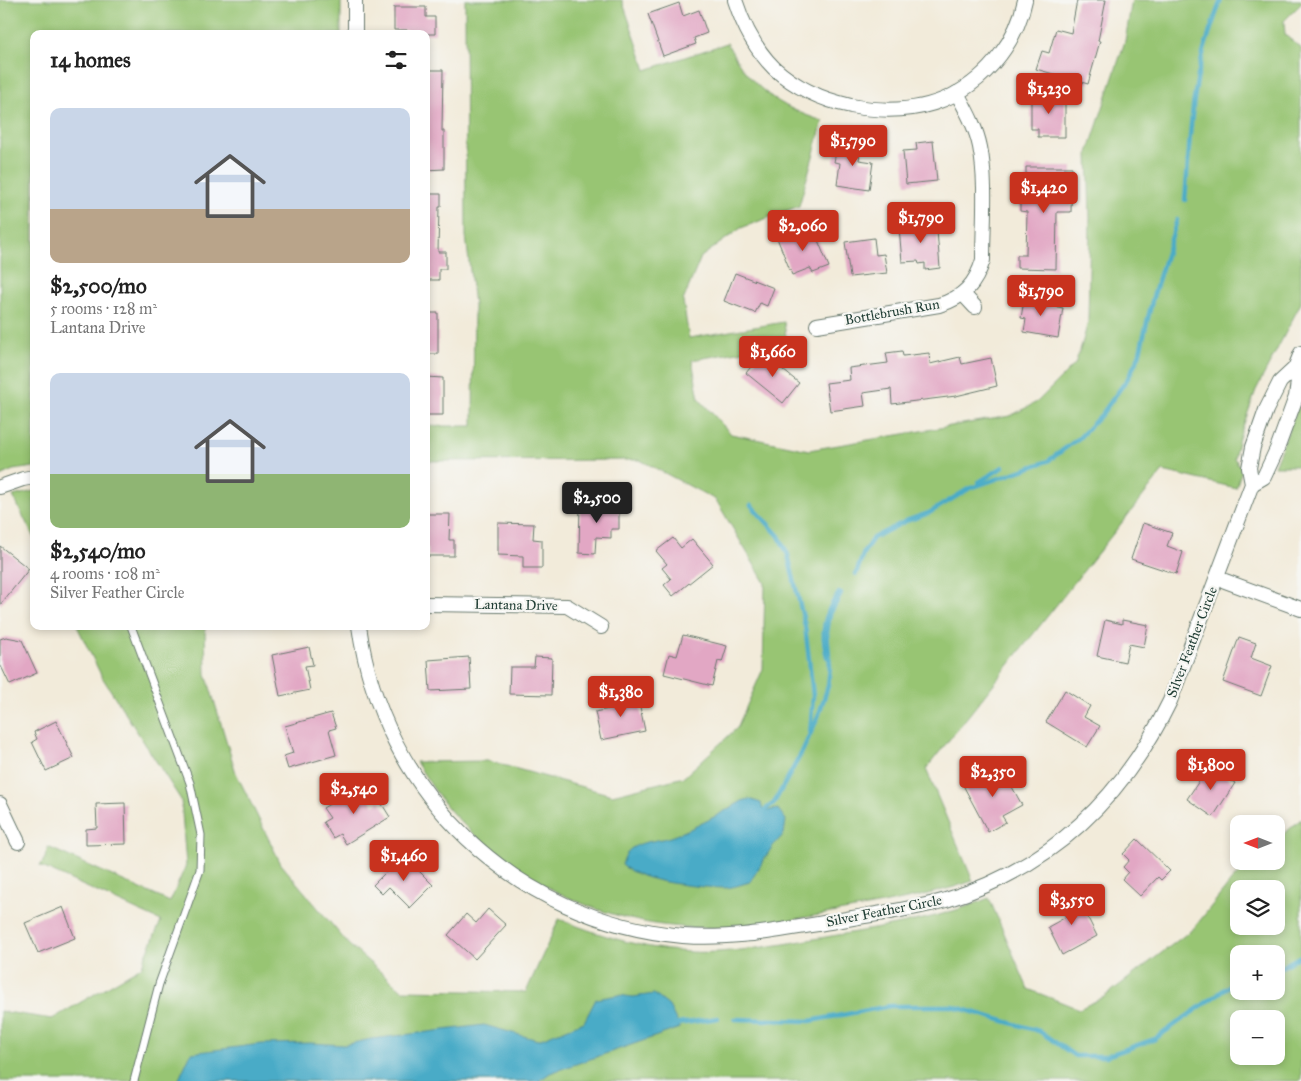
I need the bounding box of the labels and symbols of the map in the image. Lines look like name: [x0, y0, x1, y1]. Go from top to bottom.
pin: $1,230: [1008, 72, 1090, 115]
pin: $1,790: [812, 124, 894, 167]
pin: $1,420: [1003, 172, 1085, 214]
pin: $1,790: [880, 202, 962, 244]
pin: $2,060: [762, 210, 844, 252]
pin: $1,790: [1000, 274, 1082, 317]
street label: Bottlebrush Run: [843, 295, 941, 329]
pin: $1,660: [732, 336, 814, 378]
pin: $2,500: [556, 482, 638, 524]
street label: Silver Feather Circle: [1163, 584, 1221, 700]
street label: Lantana Drive: [474, 596, 558, 614]
pin: $1,380: [580, 676, 662, 718]
pin: $1,800: [1170, 748, 1252, 791]
pin: $2,350: [952, 756, 1034, 798]
pin: $2,540: [313, 772, 395, 815]
north arrow: [1230, 815, 1285, 870]
pin: $1,460: [363, 840, 445, 882]
pin: $3,550: [1031, 884, 1113, 926]
street label: Silver Feather Circle: [825, 891, 944, 931]

